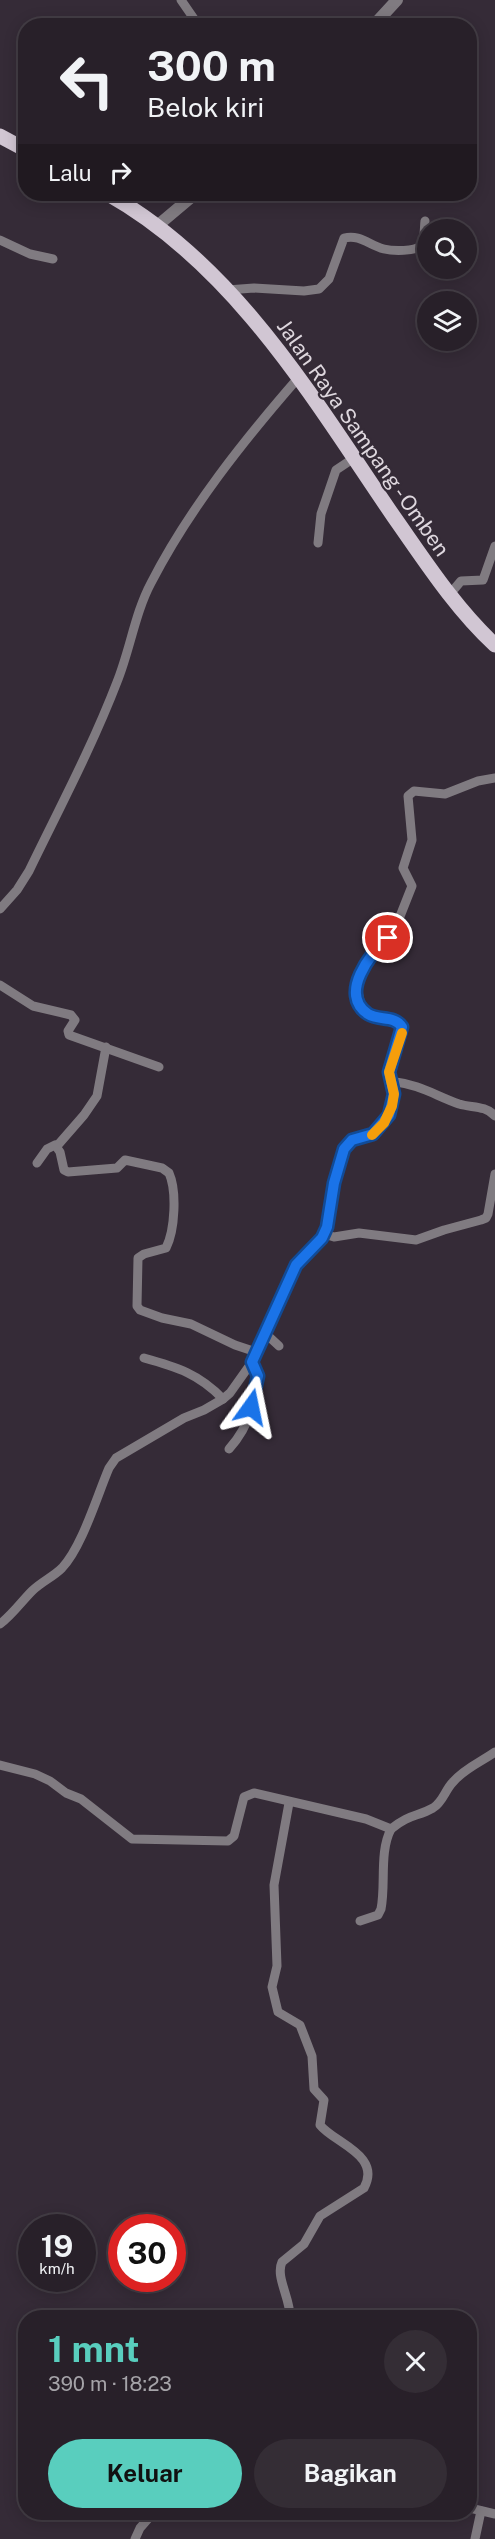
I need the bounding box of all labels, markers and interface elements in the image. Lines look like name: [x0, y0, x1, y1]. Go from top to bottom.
text: 300 m: [147, 41, 276, 90]
icon: left: [48, 42, 126, 120]
text: Belok kiri: [147, 91, 264, 123]
icon: right: [104, 156, 137, 189]
text: Lalu: [48, 160, 92, 186]
map controls: [417, 219, 477, 351]
button: search: [417, 219, 477, 279]
button: layers: [417, 291, 477, 351]
street label: Jalan Raya Sampang - Omben: [272, 315, 455, 561]
pin: [362, 912, 413, 963]
icon: arrive: [371, 921, 404, 954]
position arrow: [219, 1375, 283, 1439]
speed limit sign: 30: [108, 2214, 186, 2292]
text: 19: [41, 2228, 73, 2264]
text: km/h: [39, 2260, 75, 2277]
text: 1 mnt: [48, 2328, 139, 2370]
button: close: [384, 2330, 447, 2393]
text: 390 m · 18:23: [48, 2372, 172, 2396]
button: Keluar: [48, 2439, 242, 2508]
button: Bagikan: [254, 2439, 447, 2508]

